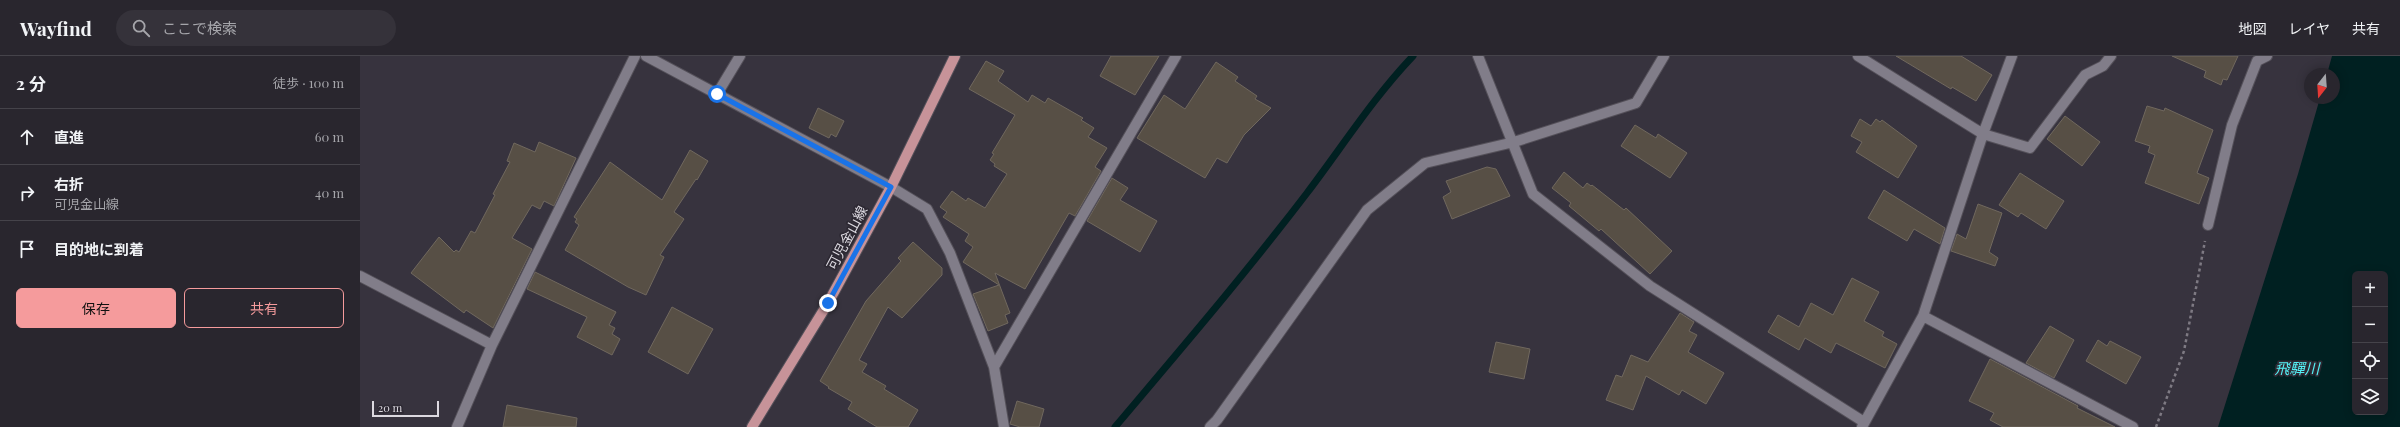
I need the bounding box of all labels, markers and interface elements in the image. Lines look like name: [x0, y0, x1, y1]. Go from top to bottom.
search box: [116, 10, 396, 46]
text: Wayfind: [20, 15, 92, 41]
icon: search: [130, 17, 152, 39]
text: ここで検索: [162, 18, 237, 38]
text: 地図: [2238, 19, 2266, 38]
text: レイヤ: [2288, 19, 2330, 38]
text: 共有: [2352, 19, 2380, 38]
north arrow: [2304, 68, 2340, 104]
text: 2 分: [16, 72, 46, 94]
text: 徒歩 · 100 m: [273, 74, 344, 91]
route start: [708, 85, 726, 103]
icon: ahead: [16, 126, 38, 148]
text: 直進: [54, 127, 84, 147]
text: 60 m: [315, 128, 344, 145]
text: 右折: [54, 174, 84, 194]
icon: right: [16, 182, 38, 204]
text: 40 m: [315, 184, 344, 201]
text: 可児金山線: [54, 195, 119, 212]
street label: 可児金山線: [822, 202, 871, 273]
icon: arrive: [16, 238, 38, 260]
text: 目的地に到着: [54, 239, 144, 259]
map controls: [2352, 271, 2388, 415]
button: +: [2352, 271, 2388, 307]
button: 保存: [16, 288, 176, 328]
button: 共有: [184, 288, 344, 328]
route end: [819, 294, 837, 312]
button: −: [2352, 307, 2388, 343]
button: locate: [2352, 343, 2388, 379]
water label: 飛驒川: [2274, 358, 2321, 378]
button: layers: [2352, 379, 2388, 415]
scale bar: [372, 399, 439, 418]
text: 20 m: [378, 400, 402, 415]

